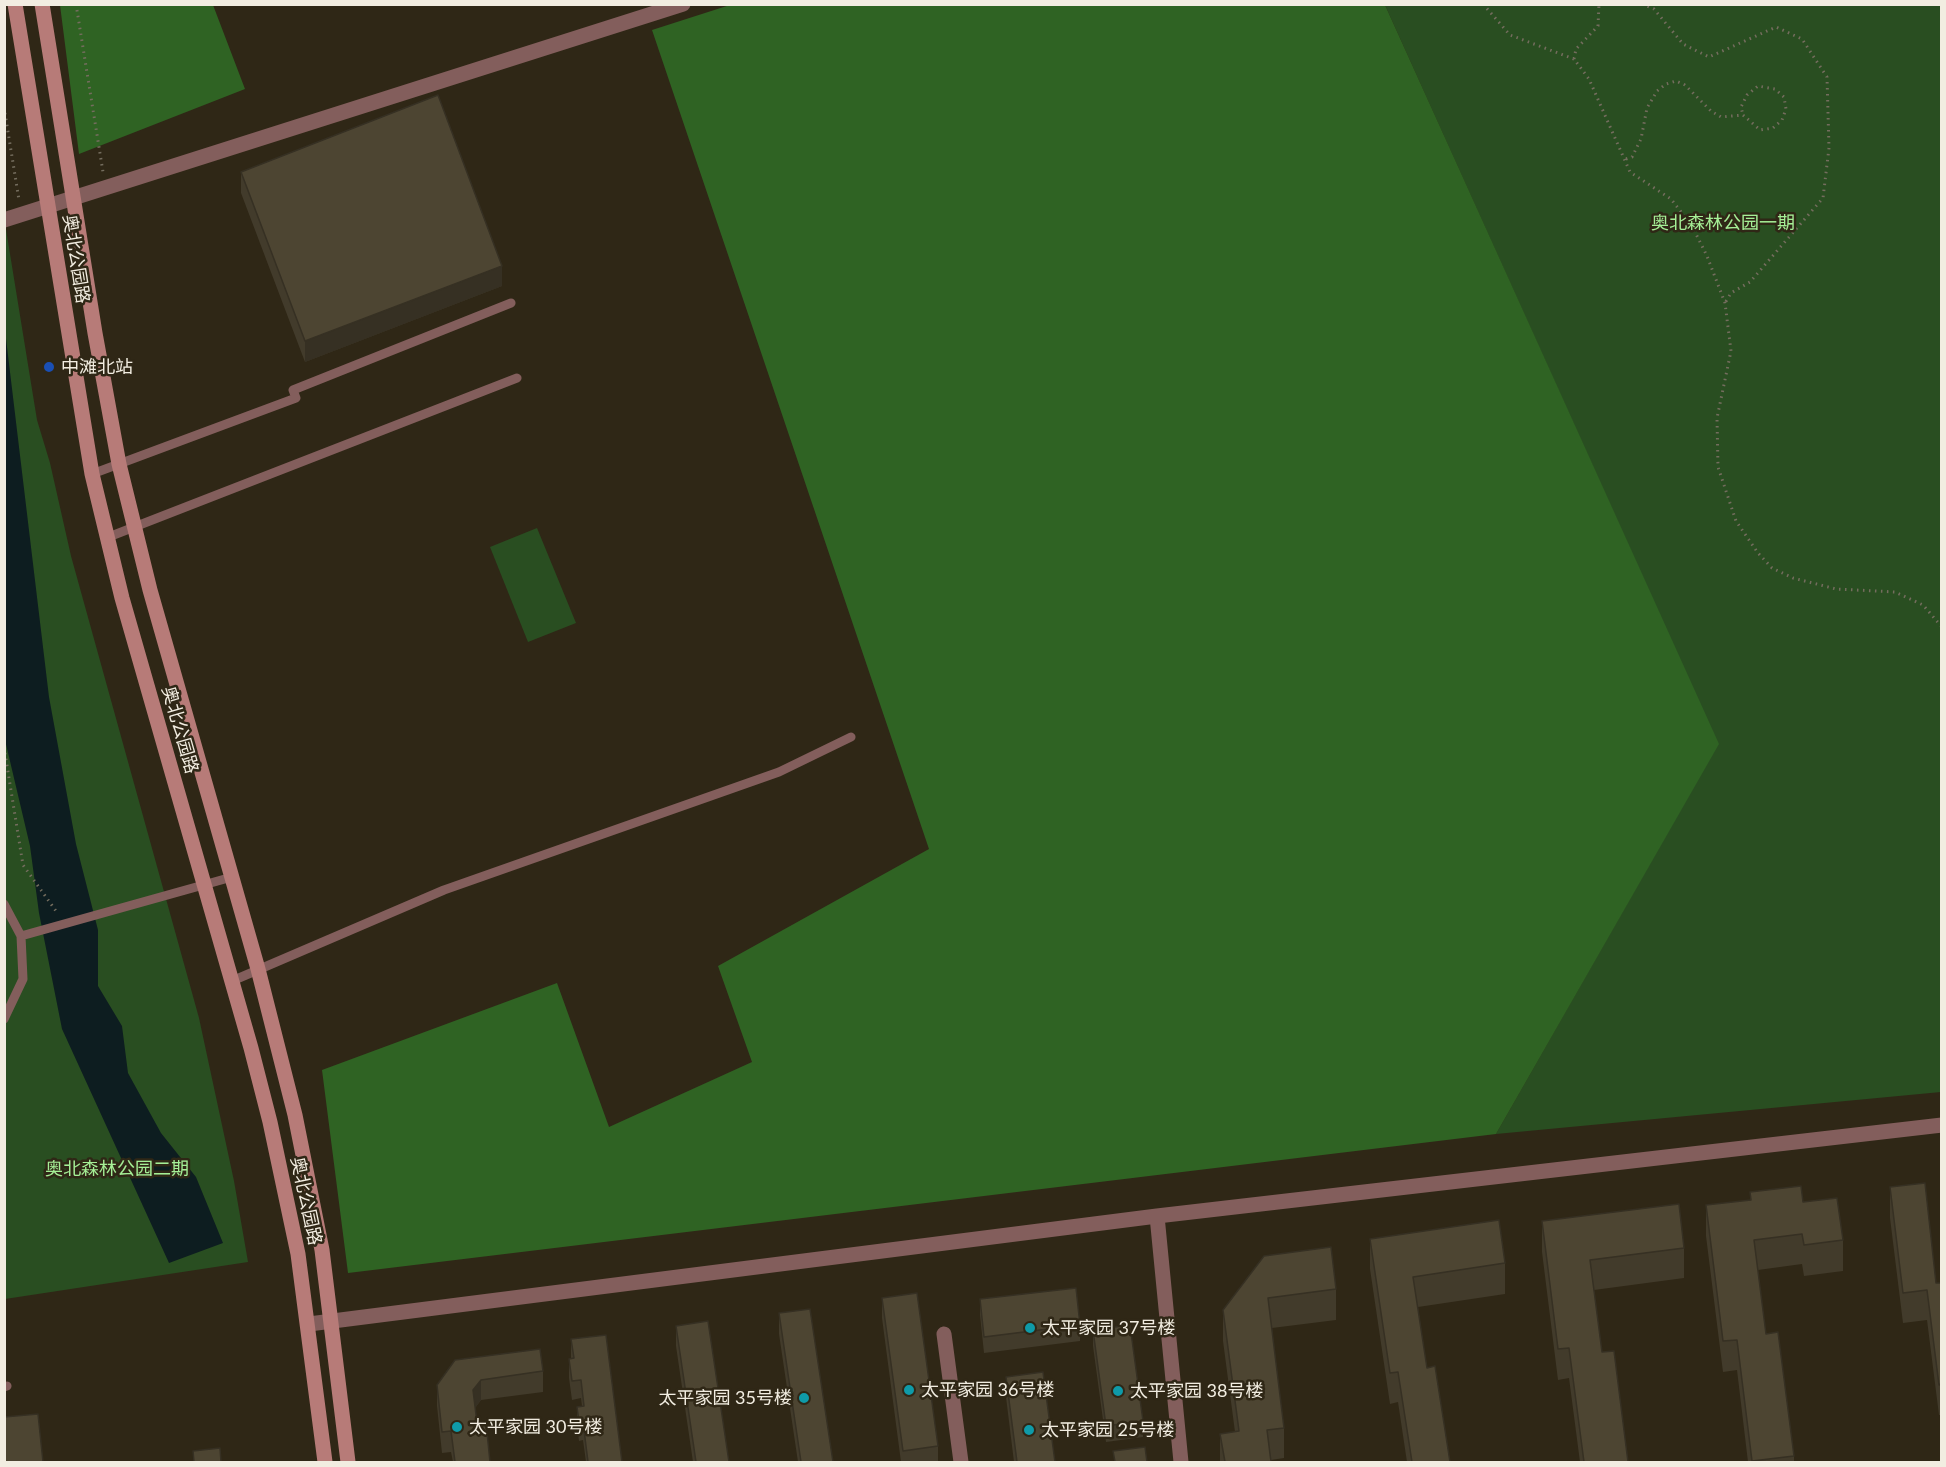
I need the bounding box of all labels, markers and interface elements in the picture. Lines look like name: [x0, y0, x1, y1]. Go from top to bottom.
park label: 奥北森林公园一期: [1651, 212, 1795, 234]
street label: 奥北公园路: [58, 213, 94, 305]
place label: 中滩北站: [61, 356, 133, 378]
marker: 中滩北站: [42, 360, 56, 374]
street label: 奥北公园路: [157, 684, 203, 776]
street label: 奥北公园路: [286, 1155, 326, 1247]
park label: 奥北森林公园二期: [45, 1158, 189, 1180]
place label: 太平家园 37号楼: [1042, 1317, 1175, 1339]
marker: 太平家园 37号楼: [1023, 1321, 1037, 1335]
place label: 太平家园 36号楼: [921, 1379, 1054, 1401]
place label: 太平家园 38号楼: [1130, 1380, 1263, 1402]
marker: 太平家园 36号楼: [902, 1383, 916, 1397]
marker: 太平家园 38号楼: [1111, 1384, 1125, 1398]
place label: 太平家园 35号楼: [659, 1387, 792, 1409]
marker: 太平家园 35号楼: [797, 1391, 811, 1405]
place label: 太平家园 30号楼: [469, 1416, 602, 1438]
place label: 太平家园 25号楼: [1041, 1419, 1174, 1441]
marker: 太平家园 30号楼: [450, 1420, 464, 1434]
marker: 太平家园 25号楼: [1022, 1423, 1036, 1437]

